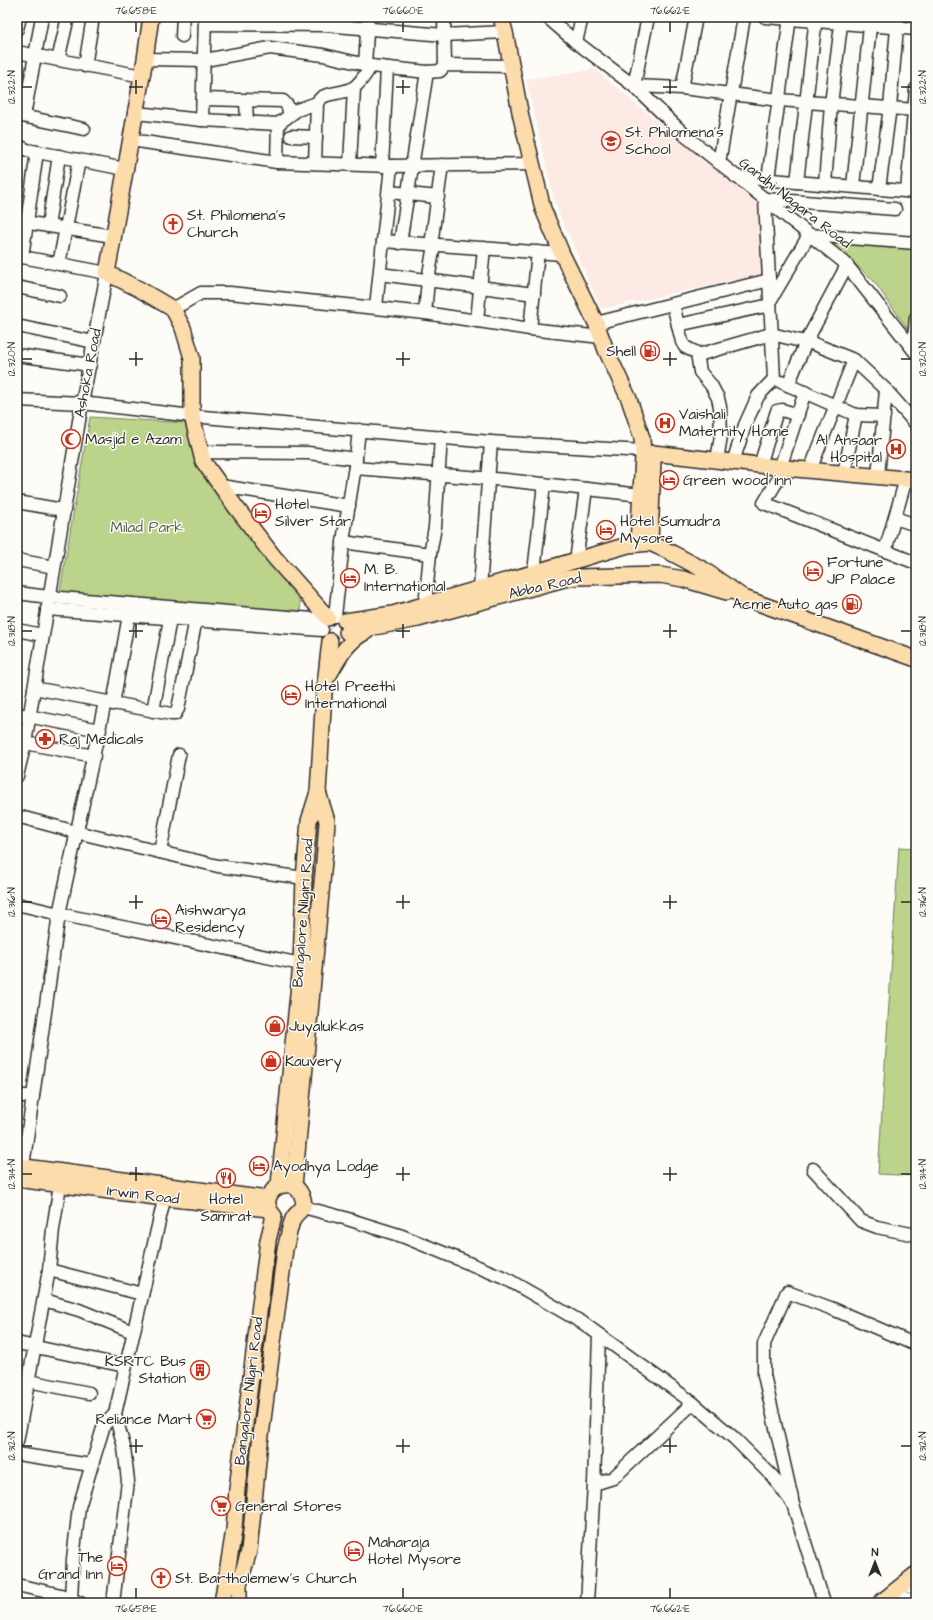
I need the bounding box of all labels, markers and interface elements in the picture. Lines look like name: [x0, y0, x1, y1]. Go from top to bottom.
text: 76.658°E: [115, 4, 157, 18]
text: 76.660°E: [383, 4, 423, 18]
text: 76.662°E: [650, 4, 690, 18]
text: 12.322°N: [5, 70, 19, 104]
text: 12.322°N: [916, 70, 930, 104]
place label: St. Philomena's School: [625, 122, 724, 160]
school or university icon: St. Philomena's School: [600, 130, 622, 152]
street label: Gandhi Nagara Road: [734, 152, 856, 255]
place label: St. Philomena's Church: [187, 205, 286, 243]
church icon: St. Philomena's Church: [162, 213, 184, 235]
street label: Ashoka Road: [69, 326, 107, 419]
fuel station icon: Shell: [639, 340, 661, 362]
place label: Shell: [606, 341, 636, 362]
text: 12.320°N: [5, 342, 19, 376]
text: 12.320°N: [916, 342, 930, 376]
place label: Vaishali Maternity Home: [679, 404, 789, 443]
hospital icon: Vaishali Maternity Home: [654, 412, 676, 434]
mosque icon: Masjid e Azam: [60, 428, 82, 450]
place label: Masjid e Azam: [85, 429, 182, 450]
place label: Al Ansaar Hospital: [816, 430, 882, 468]
hospital icon: Al Ansaar Hospital: [885, 438, 907, 460]
hotel icon: Green wood inn: [658, 469, 680, 491]
place label: Green wood inn: [683, 470, 792, 491]
place label: Hotel Silver Star: [275, 494, 351, 532]
hotel icon: Hotel Silver Star: [250, 502, 272, 524]
place label: Hotel Sumudra Mysore: [620, 511, 721, 550]
park label: Milad Park: [110, 517, 184, 538]
hotel icon: Hotel Sumudra Mysore: [595, 519, 617, 541]
place label: Fortune JP Palace: [827, 552, 895, 590]
place label: M. B. International: [364, 559, 446, 597]
hotel icon: Fortune JP Palace: [802, 560, 824, 582]
hotel icon: M. B. International: [339, 567, 361, 589]
street label: Abba Road: [506, 567, 584, 605]
fuel station icon: Acme Auto gas: [841, 593, 863, 615]
place label: Acme Auto gas: [732, 594, 838, 616]
text: 12.318°N: [5, 616, 19, 646]
text: 12.318°N: [916, 616, 930, 646]
place label: Hotel Preethi International: [305, 676, 396, 714]
hotel icon: Hotel Preethi International: [280, 684, 302, 706]
pharmacy icon: Raj Medicals: [34, 728, 56, 750]
place label: Raj Medicals: [59, 729, 144, 750]
street label: Bangalore Nilgiri Road: [287, 837, 320, 988]
text: 12.316°N: [5, 887, 19, 917]
text: 12.316°N: [916, 887, 930, 917]
place label: Aishwarya Residency: [175, 900, 246, 939]
hotel icon: Aishwarya Residency: [150, 908, 172, 930]
shop icon: Juyalukkas: [264, 1015, 286, 1037]
place label: Juyalukkas: [289, 1016, 364, 1038]
shop icon: Kauvery: [260, 1050, 282, 1072]
place label: Kauvery: [285, 1051, 342, 1073]
hotel icon: Ayodhya Lodge: [248, 1155, 270, 1177]
place label: Ayodhya Lodge: [273, 1156, 379, 1178]
text: 12.314°N: [5, 1159, 19, 1189]
text: 12.314°N: [916, 1159, 930, 1189]
restaurant icon: Hotel Samrat: [215, 1167, 237, 1189]
street label: Irwin Road: [106, 1180, 181, 1210]
place label: Hotel Samrat: [201, 1189, 251, 1227]
street label: Bangalore Nilgiri Road: [229, 1315, 270, 1467]
place label: KSRTC Bus Station: [105, 1351, 186, 1389]
building icon: KSRTC Bus Station: [189, 1359, 211, 1381]
supermarket icon: Reliance Mart: [195, 1408, 217, 1430]
place label: Reliance Mart: [95, 1409, 192, 1430]
text: 12.312°N: [5, 1432, 19, 1460]
text: 12.312°N: [916, 1432, 930, 1460]
supermarket icon: General Stores: [210, 1495, 232, 1517]
place label: General Stores: [235, 1496, 342, 1517]
place label: Maharaja Hotel Mysore: [368, 1532, 461, 1571]
hotel icon: Maharaja Hotel Mysore: [343, 1540, 365, 1562]
north arrow: [855, 1542, 895, 1582]
text: N: [872, 1545, 879, 1560]
place label: The Grand Inn: [38, 1547, 103, 1585]
hotel icon: The Grand Inn: [106, 1555, 128, 1577]
church icon: St. Bartholemew's Church: [150, 1567, 172, 1589]
place label: St. Bartholemew's Church: [175, 1568, 357, 1589]
text: 76.658°E: [115, 1602, 157, 1616]
text: 76.660°E: [383, 1602, 423, 1616]
text: 76.662°E: [650, 1602, 690, 1616]

